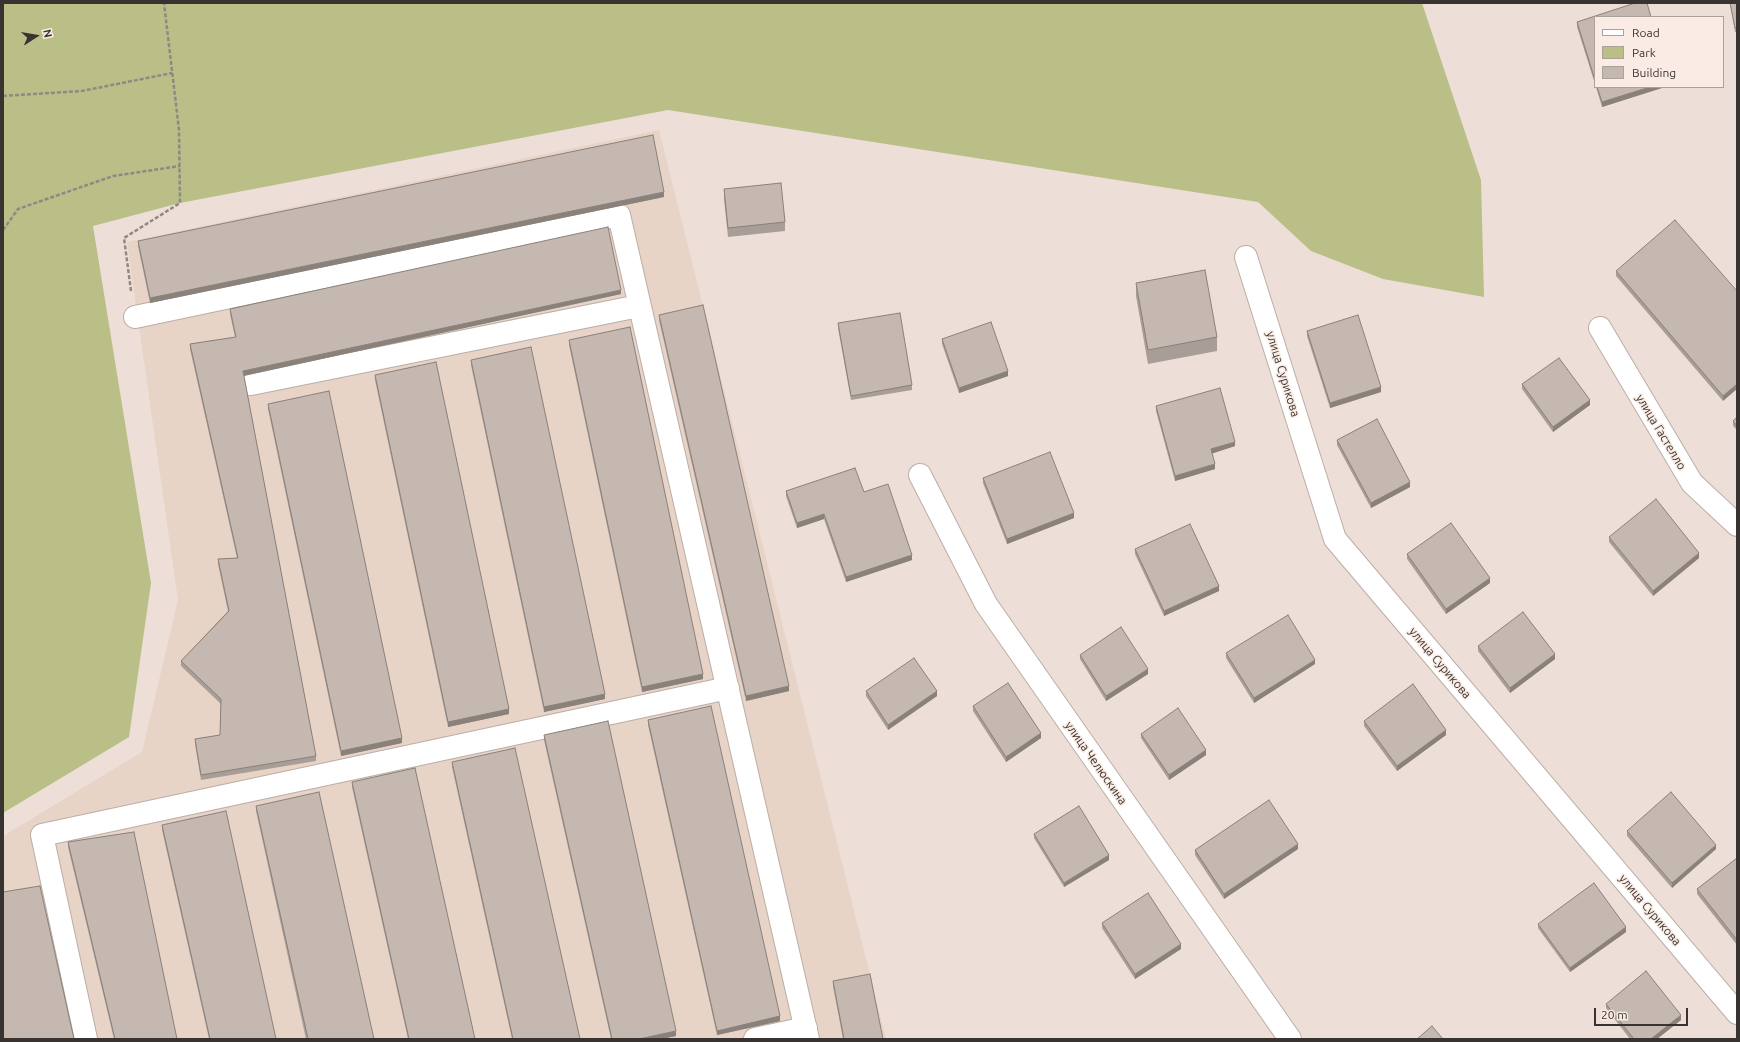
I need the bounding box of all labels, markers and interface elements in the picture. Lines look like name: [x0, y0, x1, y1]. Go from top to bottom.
north arrow: [16, 16, 56, 56]
legend: [1594, 16, 1724, 88]
text: Road: [1632, 26, 1660, 39]
text: N: [41, 28, 54, 39]
text: Park: [1632, 46, 1656, 59]
text: Building: [1632, 66, 1676, 79]
street label: улица Сурикова: [1263, 330, 1303, 418]
street label: улица Гастелло: [1633, 392, 1689, 472]
street label: улица Сурикова: [1406, 624, 1474, 702]
street label: улица Челюскина: [1062, 719, 1130, 807]
street label: улица Сурикова: [1616, 871, 1684, 949]
scale bar: [1596, 1000, 1690, 1026]
text: 20 m: [1601, 1008, 1628, 1021]

